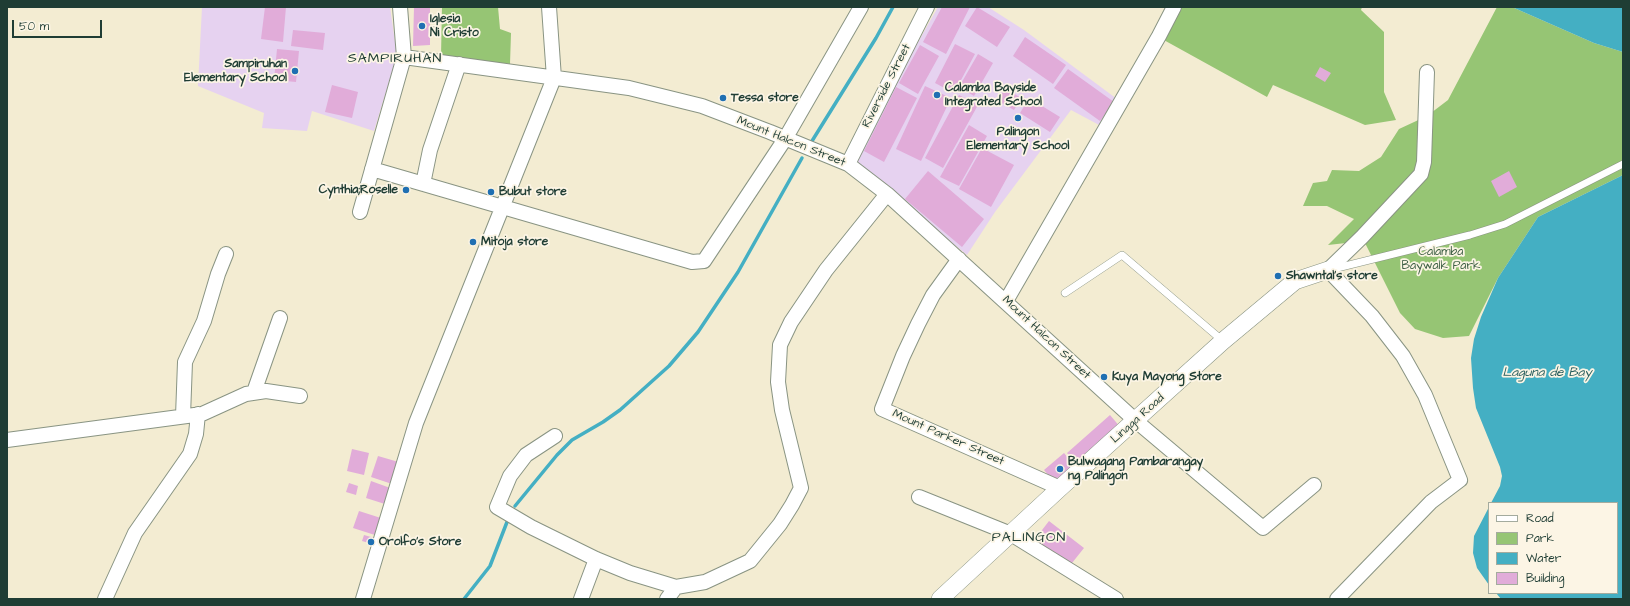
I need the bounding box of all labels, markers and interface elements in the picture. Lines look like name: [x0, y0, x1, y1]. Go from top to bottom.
scale bar: [14, 12, 104, 38]
place label: Iglesia Ni Cristo: [430, 12, 479, 40]
text: 50 m: [19, 18, 49, 35]
marker: Iglesia Ni Cristo: [417, 21, 427, 31]
street label: Riverside Street: [860, 42, 914, 130]
district label: SAMPIRUHAN: [348, 51, 442, 67]
place label: Sampiruhan Elementary School: [184, 57, 287, 85]
marker: Sampiruhan Elementary School: [290, 66, 300, 76]
place label: Calamba Bayside Integrated School: [945, 81, 1042, 109]
marker: Calamba Bayside Integrated School: [932, 90, 942, 100]
place label: Tessa store: [731, 91, 799, 105]
marker: Tessa store: [718, 93, 728, 103]
marker: Palingon Elementary School: [1013, 113, 1023, 123]
street label: Mount Halcon Street: [735, 114, 847, 170]
place label: Palingon Elementary School: [967, 125, 1069, 153]
place label: Cynthia;Roselle: [319, 183, 398, 197]
marker: Cynthia;Roselle: [401, 185, 411, 195]
place label: Bubut store: [499, 185, 567, 199]
marker: Bubut store: [486, 187, 496, 197]
place label: Mitoja store: [481, 235, 548, 249]
marker: Mitoja store: [468, 237, 478, 247]
park label: Calamba Baywalk Park: [1402, 245, 1480, 273]
place label: Shawntal's store: [1286, 269, 1378, 283]
marker: Shawntal's store: [1273, 271, 1283, 281]
street label: Mount Halcon Street: [999, 293, 1093, 383]
water label: Laguna de Bay: [1502, 365, 1592, 381]
place label: Kuya Mayong Store: [1112, 370, 1222, 384]
marker: Kuya Mayong Store: [1099, 372, 1109, 382]
street label: Lingga Road: [1108, 391, 1168, 447]
street label: Mount Parker Street: [890, 407, 1006, 469]
place label: Bulwagang Pambarangay ng Palingon: [1068, 455, 1203, 483]
marker: Bulwagang Pambarangay ng Palingon: [1055, 464, 1065, 474]
legend: [1488, 502, 1618, 594]
text: Road: [1526, 510, 1554, 527]
district label: PALINGON: [992, 530, 1066, 546]
text: Park: [1526, 530, 1554, 547]
place label: Orolfo's Store: [379, 535, 461, 549]
marker: Orolfo's Store: [366, 537, 376, 547]
text: Water: [1526, 550, 1561, 567]
text: Building: [1526, 570, 1564, 587]

